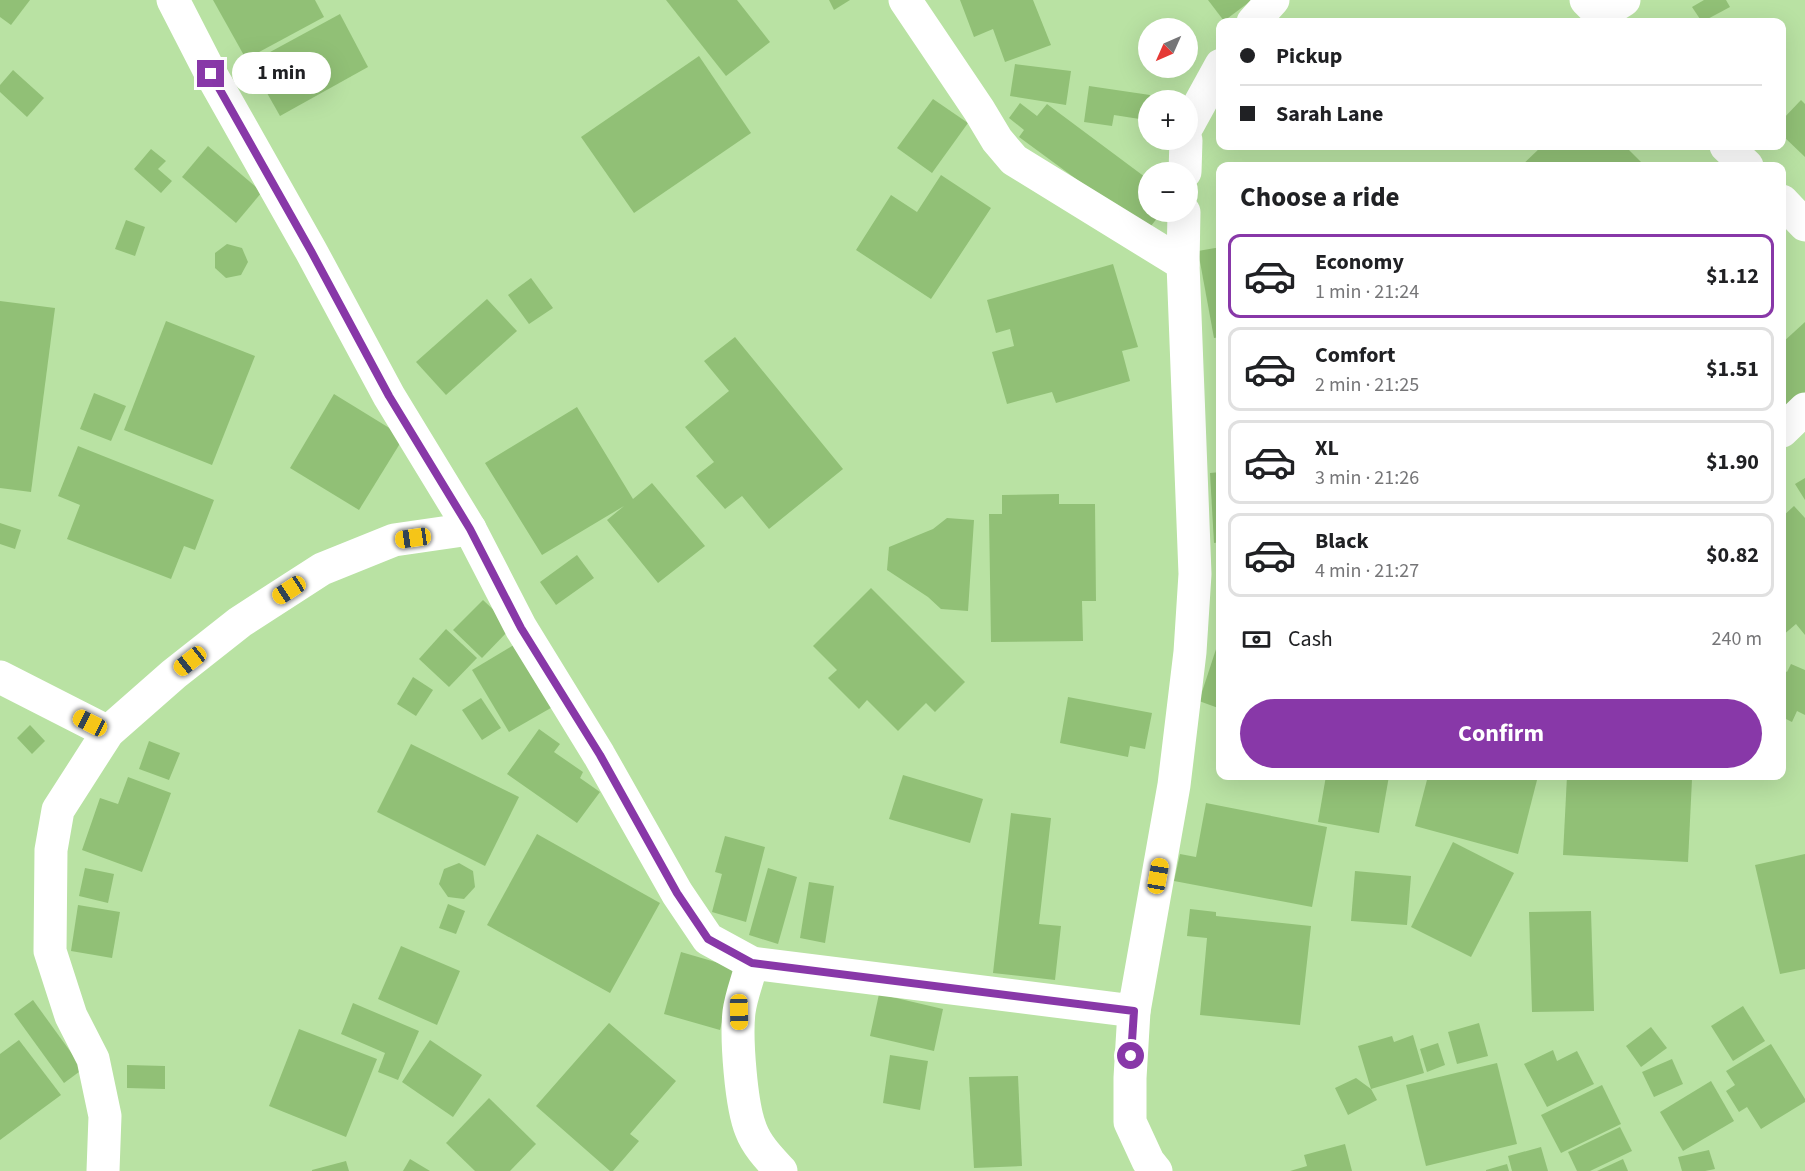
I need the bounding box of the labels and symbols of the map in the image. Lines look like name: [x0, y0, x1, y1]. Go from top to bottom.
north arrow: [1138, 18, 1198, 78]
callout: 1 min: [232, 53, 331, 95]
route end: [197, 60, 224, 87]
car: [394, 527, 432, 549]
car: [269, 573, 309, 607]
car: [170, 643, 210, 679]
car: [70, 707, 110, 739]
car: [1146, 857, 1170, 895]
car: [730, 994, 748, 1030]
route start: [1117, 1042, 1144, 1069]

